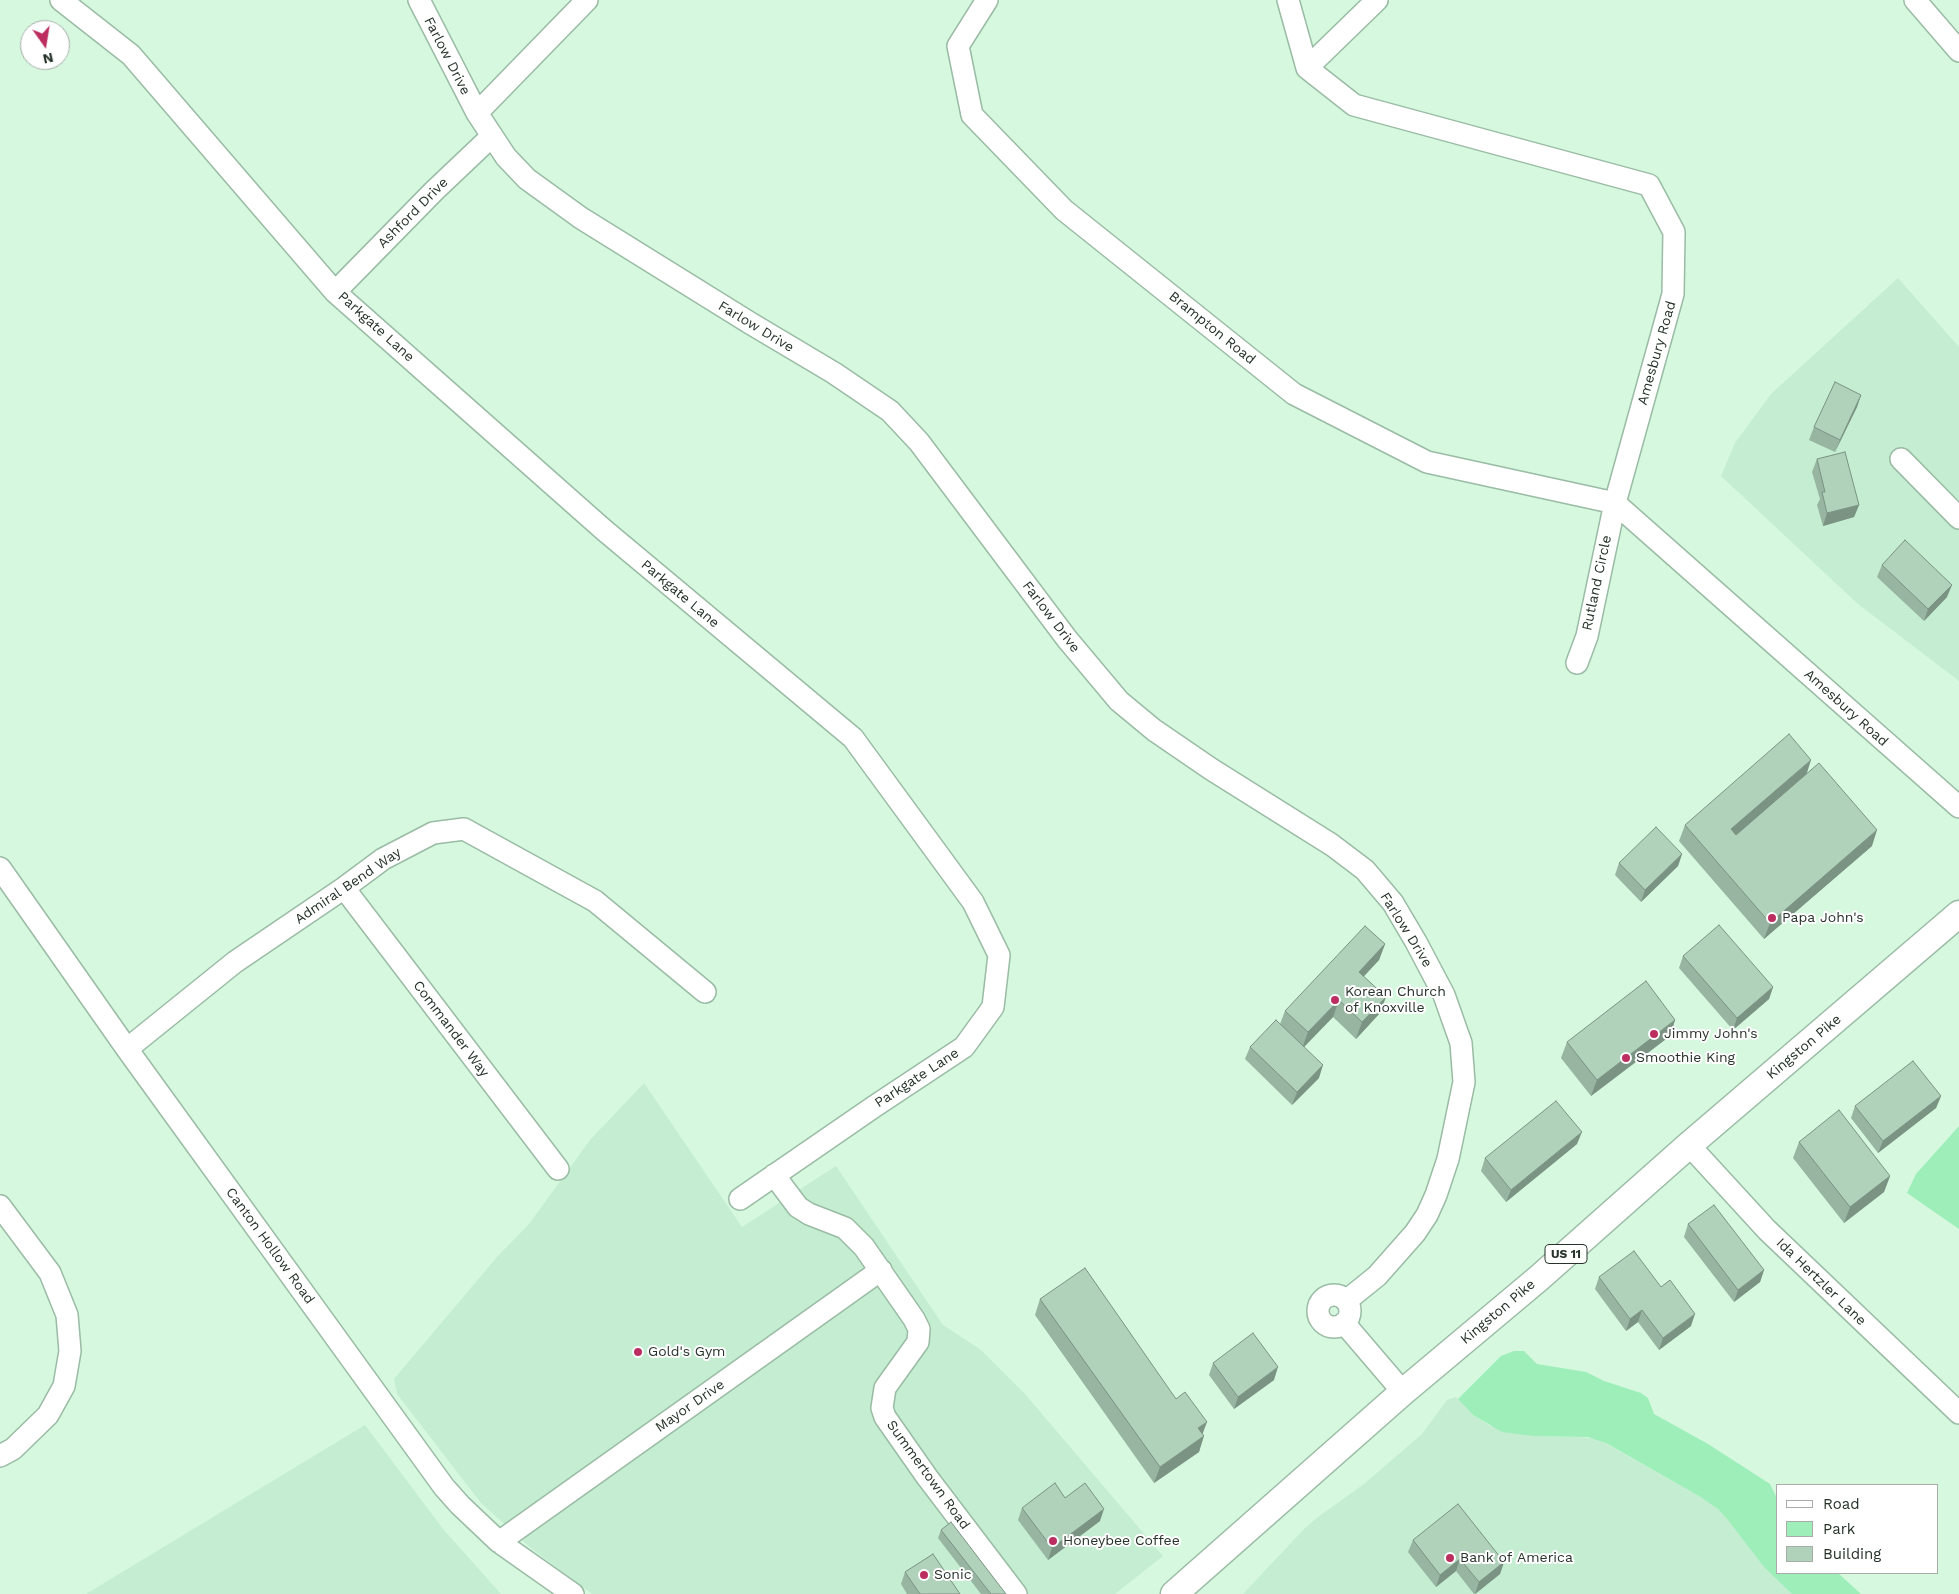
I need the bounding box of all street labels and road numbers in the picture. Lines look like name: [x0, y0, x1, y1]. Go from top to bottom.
street label: Farlow Drive: [420, 14, 474, 98]
street label: Ashford Drive: [374, 174, 452, 252]
street label: Parkgate Lane: [334, 288, 418, 366]
street label: Brampton Road: [1165, 288, 1259, 368]
street label: Farlow Drive: [715, 298, 797, 356]
street label: Amesbury Road: [1634, 299, 1680, 407]
street label: Rutland Circle: [1579, 534, 1615, 632]
street label: Parkgate Lane: [637, 556, 723, 632]
street label: Farlow Drive: [1019, 578, 1083, 656]
street label: Amesbury Road: [1800, 666, 1892, 750]
street label: Admiral Bend Way: [292, 844, 404, 928]
street label: Farlow Drive: [1376, 889, 1436, 971]
street label: Commander Way: [409, 978, 493, 1080]
street label: Kingston Pike: [1763, 1011, 1845, 1083]
street label: Parkgate Lane: [872, 1045, 962, 1111]
street label: Canton Hollow Road: [222, 1185, 318, 1307]
street label: Ida Hertzler Lane: [1773, 1235, 1869, 1329]
road number: US 11: [1545, 1244, 1587, 1264]
street label: Kingston Pike: [1457, 1276, 1539, 1348]
street label: Mayor Drive: [652, 1376, 728, 1436]
street label: Summertown Road: [883, 1417, 973, 1533]

